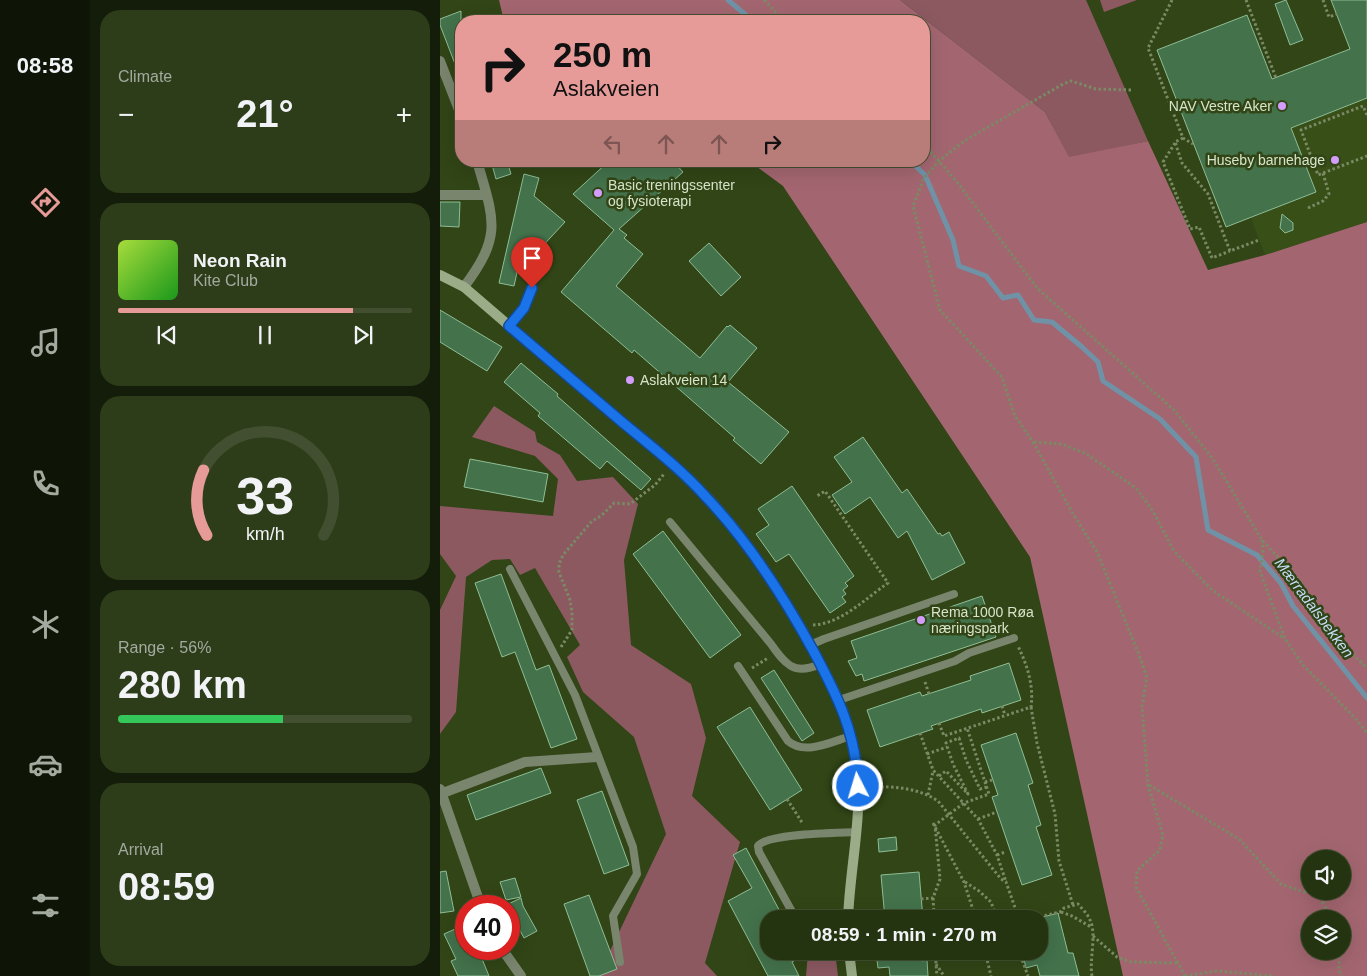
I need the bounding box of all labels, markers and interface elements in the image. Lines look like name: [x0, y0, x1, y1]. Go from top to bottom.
icon: right: [470, 35, 535, 100]
text: 250 m: [553, 35, 652, 74]
text: 08:58: [17, 53, 73, 78]
text: Climate: [118, 68, 172, 85]
text: Aslakveien: [553, 76, 659, 101]
text: 21°: [236, 93, 294, 135]
place label: NAV Vestre Aker: [1169, 98, 1272, 114]
text: −: [118, 99, 134, 130]
text: +: [396, 99, 412, 130]
marker: NAV Vestre Aker: [1276, 100, 1288, 112]
icon: left: [599, 130, 627, 158]
icon: ahead: [652, 130, 680, 158]
icon: ahead: [705, 130, 733, 158]
icon: right: [758, 130, 786, 158]
place label: Huseby barnehage: [1207, 152, 1325, 168]
marker: Huseby barnehage: [1329, 154, 1341, 166]
place label: Basic treningssenter og fysioterapi: [608, 177, 735, 209]
icon: directions: [28, 185, 63, 220]
marker: Basic treningssenter og fysioterapi: [592, 187, 604, 199]
pin: [511, 237, 553, 288]
icon: arrive: [518, 244, 546, 272]
text: Neon Rain: [193, 250, 287, 271]
text: Kite Club: [193, 272, 258, 289]
icon: previous: [153, 321, 181, 349]
icon: pause: [251, 321, 279, 349]
icon: next: [349, 321, 377, 349]
icon: music: [28, 325, 63, 360]
place label: Aslakveien 14: [640, 372, 727, 388]
marker: Aslakveien 14: [624, 374, 636, 386]
icon: phone: [28, 466, 63, 501]
text: 33: [236, 467, 294, 525]
text: km/h: [246, 524, 284, 544]
water label: Mærradalsbekken: [1271, 555, 1357, 661]
place label: Rema 1000 Røa næringspark: [931, 604, 1034, 636]
icon: climate: [28, 607, 63, 642]
marker: Rema 1000 Røa næringspark: [915, 614, 927, 626]
text: Range · 56%: [118, 639, 211, 656]
text: 280 km: [118, 664, 247, 706]
icon: car: [28, 747, 63, 782]
position arrow: [831, 759, 883, 811]
text: Arrival: [118, 841, 163, 858]
map controls: [1301, 850, 1351, 960]
button: sound: [1301, 850, 1351, 900]
text: 08:59: [118, 866, 215, 908]
icon: filters: [28, 888, 63, 923]
speed limit sign: 40: [455, 895, 520, 960]
button: layers: [1301, 910, 1351, 960]
text: 08:59 · 1 min · 270 m: [811, 924, 997, 945]

